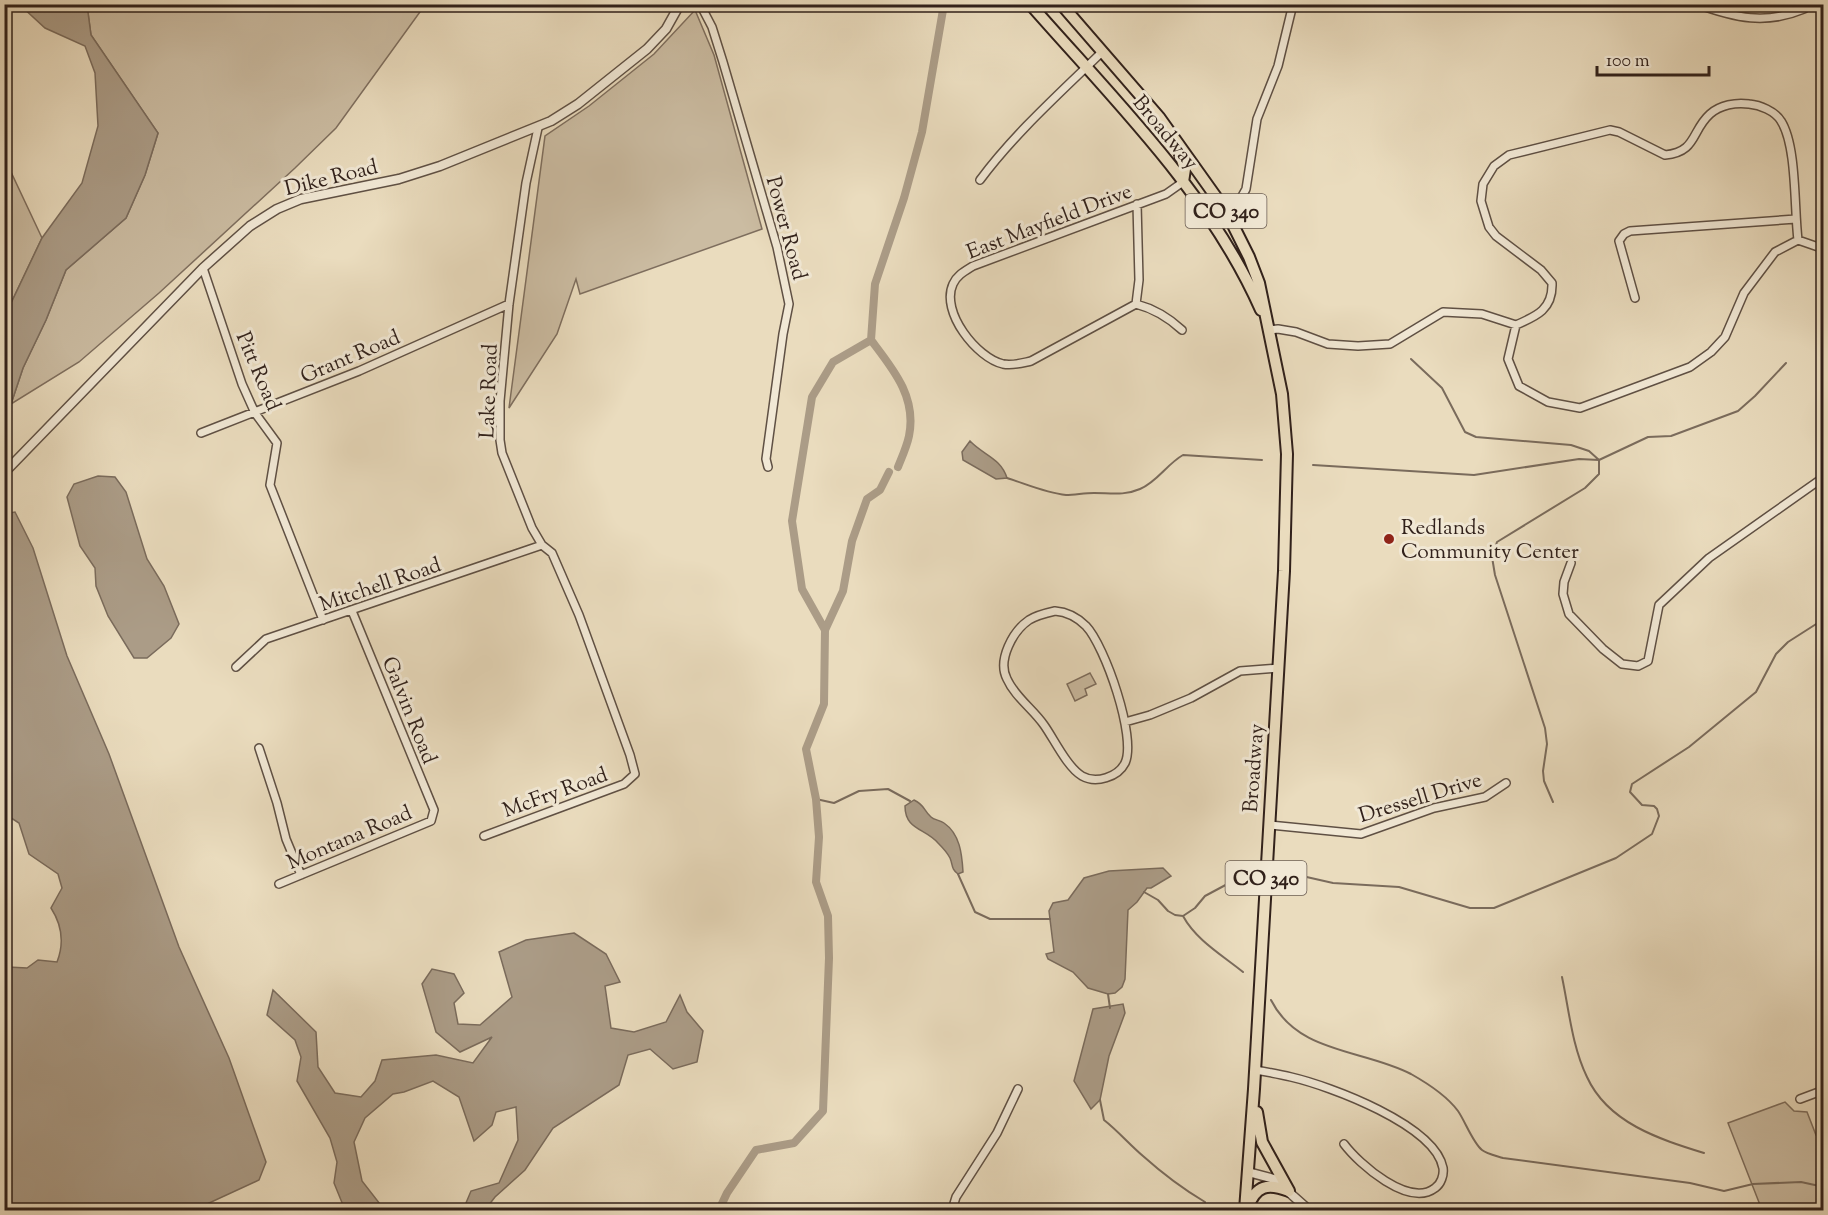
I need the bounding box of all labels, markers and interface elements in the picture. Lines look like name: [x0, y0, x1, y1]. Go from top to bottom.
scale bar: [1597, 39, 1710, 77]
text: 100 m: [1606, 49, 1650, 75]
street label: Broadway: [1124, 89, 1205, 178]
street label: Dike Road: [282, 153, 381, 205]
street label: Power Road: [757, 173, 813, 284]
street label: East Mayfield Drive: [963, 178, 1137, 268]
road number: CO 340: [1186, 194, 1266, 228]
street label: Grant Road: [296, 323, 405, 392]
street label: Pitt Road: [227, 328, 287, 416]
street label: Lake Road: [473, 343, 507, 439]
place label: Redlands Community Center: [1401, 514, 1579, 568]
marker: Redlands Community Center: [1382, 532, 1396, 546]
street label: Mitchell Road: [316, 551, 446, 621]
street label: Galvin Road: [373, 652, 443, 769]
street label: Broadway: [1237, 722, 1273, 814]
street label: McFry Road: [499, 761, 613, 827]
street label: Dressell Drive: [1355, 766, 1486, 832]
street label: Montana Road: [283, 799, 417, 879]
road number: CO 340: [1226, 861, 1306, 895]

